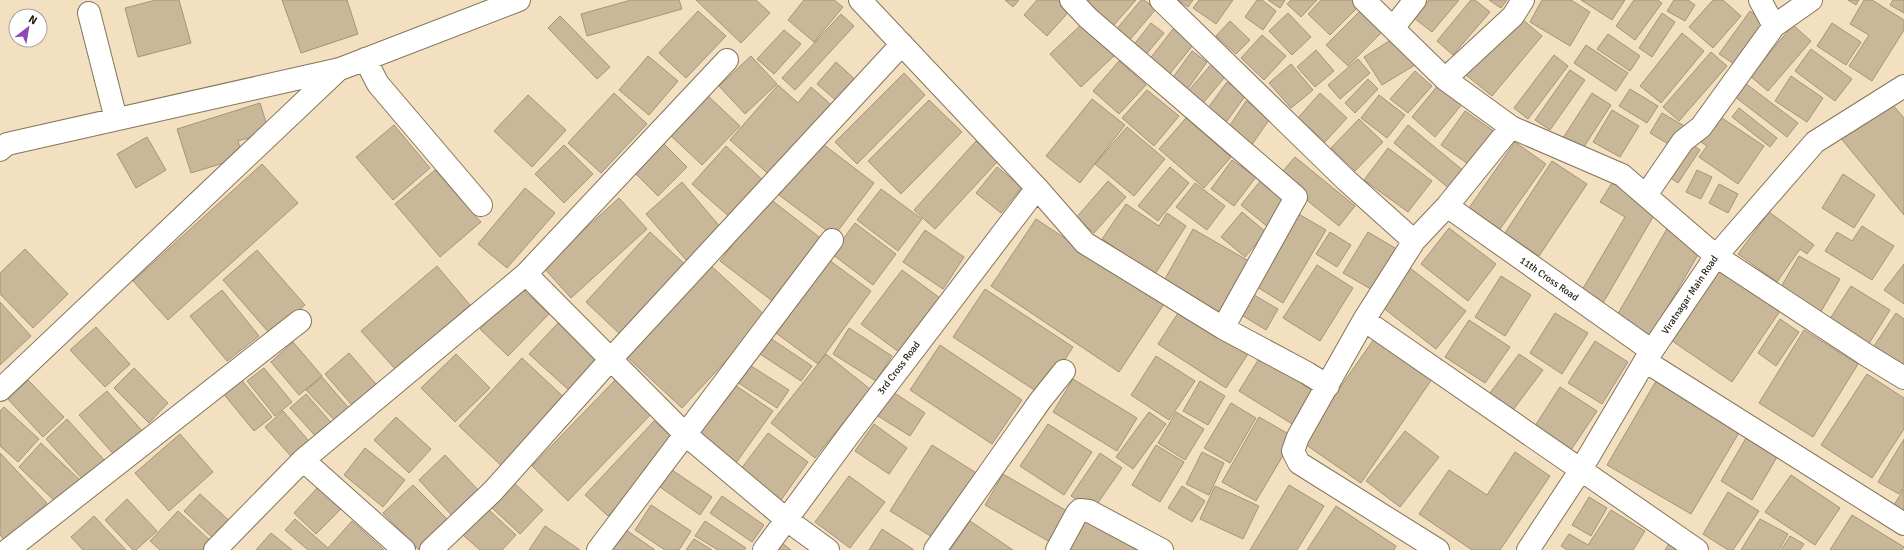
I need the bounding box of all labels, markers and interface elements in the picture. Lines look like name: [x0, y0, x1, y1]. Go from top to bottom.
north arrow: [8, 8, 48, 48]
text: N: [26, 12, 40, 27]
street label: Viratnagar Main Road: [1659, 253, 1721, 337]
street label: 11th Cross Road: [1517, 254, 1581, 304]
street label: 3rd Cross Road: [875, 339, 923, 397]

